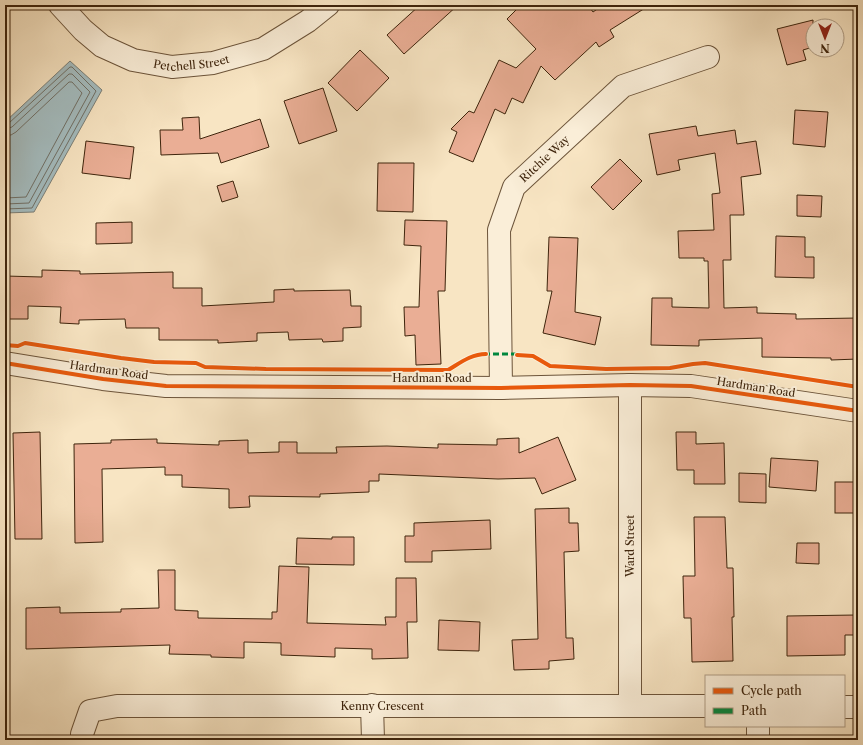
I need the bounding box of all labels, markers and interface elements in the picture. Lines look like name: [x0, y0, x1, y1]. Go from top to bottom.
north arrow: [805, 18, 845, 58]
text: N: [820, 41, 830, 55]
street label: Petchell Street: [152, 52, 231, 74]
street label: Ritchie Way: [517, 132, 573, 185]
street label: Hardman Road: [69, 358, 150, 382]
street label: Hardman Road: [392, 371, 472, 385]
street label: Hardman Road: [716, 374, 797, 400]
street label: Ward Street: [623, 515, 637, 578]
legend: [705, 675, 845, 727]
text: Cycle path: [741, 683, 802, 698]
street label: Kenny Crescent: [341, 699, 424, 713]
text: Path: [741, 703, 767, 718]

